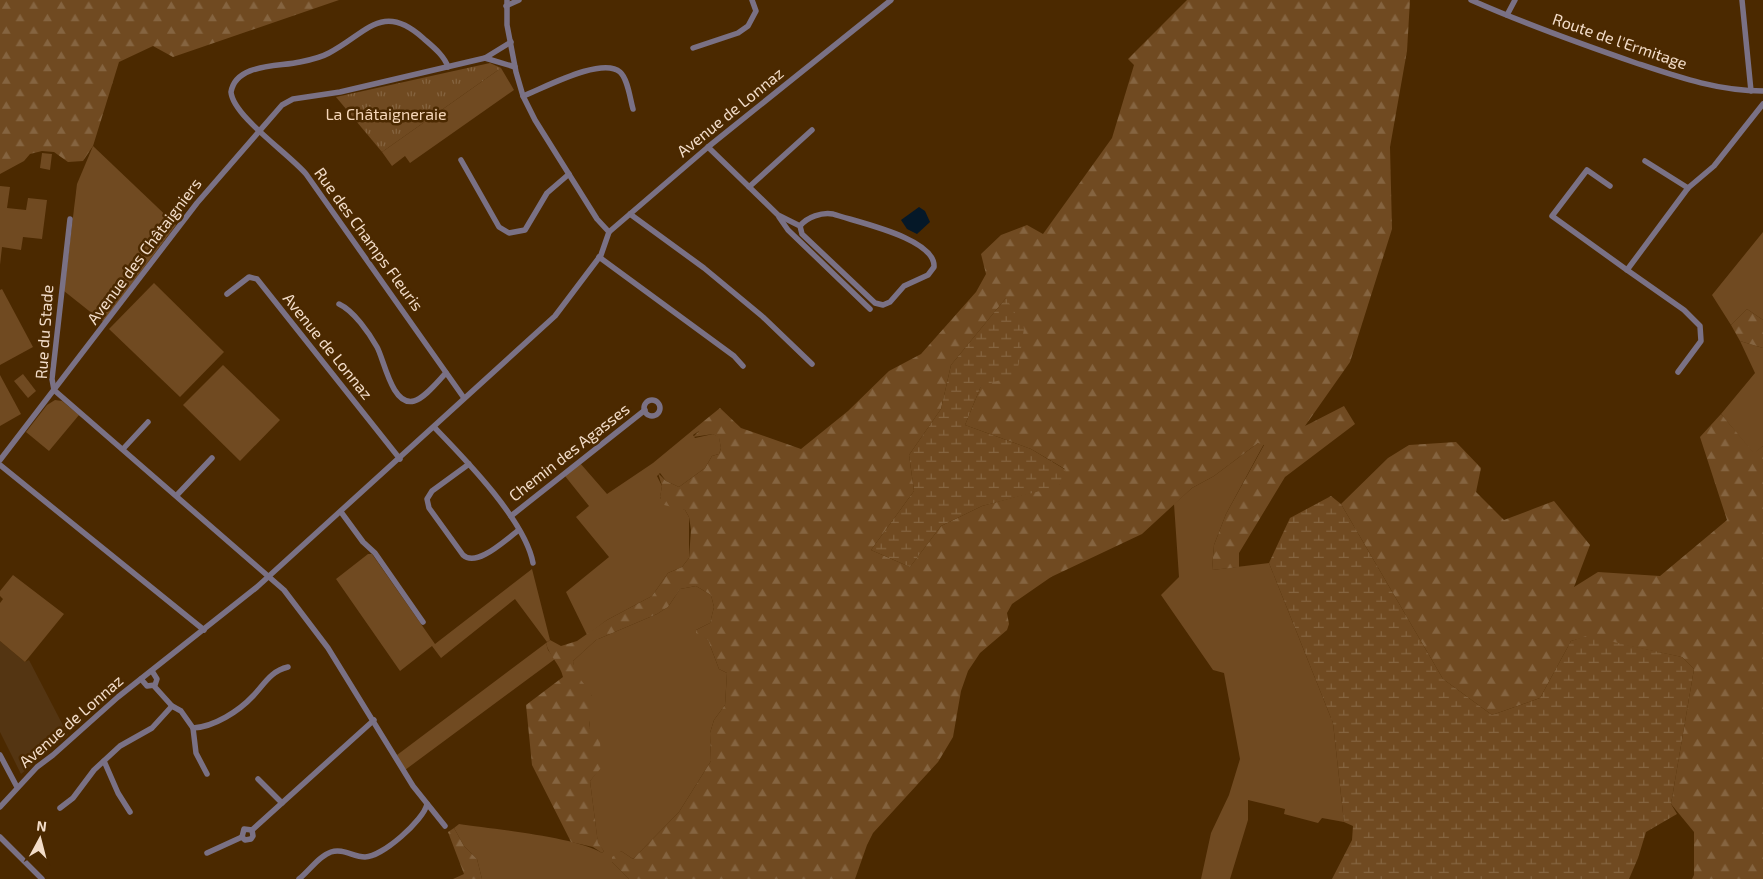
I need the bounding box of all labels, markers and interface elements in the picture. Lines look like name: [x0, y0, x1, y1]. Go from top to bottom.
street label: Route de l'Ermitage: [1550, 9, 1690, 72]
street label: Avenue de Lonnaz: [673, 63, 787, 160]
park label: La Châtaigneraie: [325, 104, 447, 123]
street label: Rue des Champs Fleuris: [311, 163, 428, 314]
street label: Avenue des Châtaigniers: [82, 174, 205, 328]
street label: Rue du Stade: [31, 284, 56, 380]
street label: Avenue de Lonnaz: [280, 289, 377, 403]
street label: Chemin des Agasses: [505, 399, 633, 504]
street label: Avenue de Lonnaz: [15, 670, 126, 771]
north arrow: [15, 814, 65, 864]
text: N: [36, 817, 48, 835]

